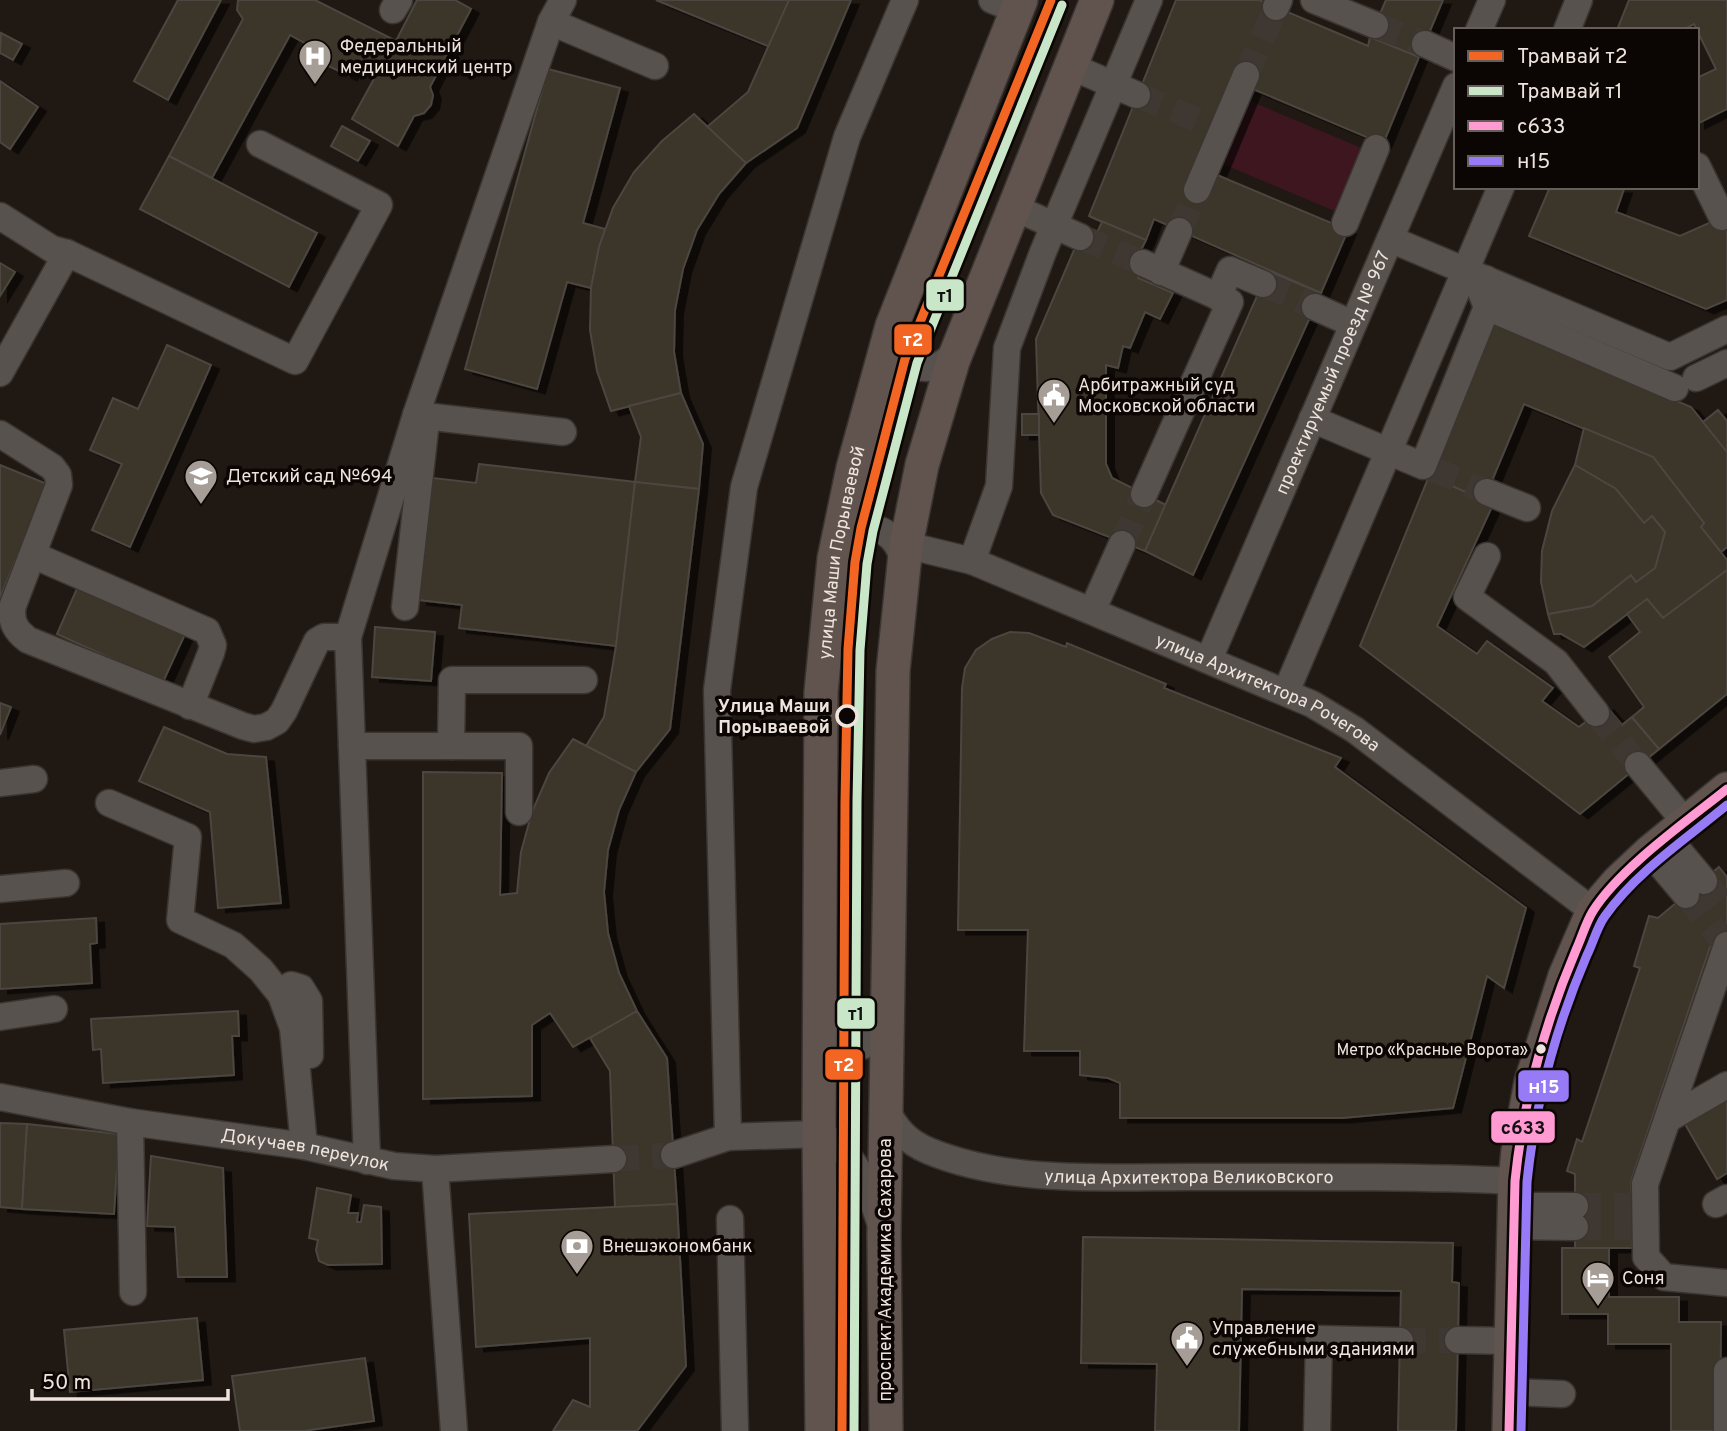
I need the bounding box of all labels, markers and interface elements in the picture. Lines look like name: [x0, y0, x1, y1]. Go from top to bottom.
legend: [1454, 28, 1699, 189]
place label: Федеральный медицинский центр: [340, 36, 512, 80]
hospital icon: Федеральный медицинский центр: [296, 37, 334, 86]
text: Трамвай т2: [1517, 44, 1628, 71]
text: Трамвай т1: [1517, 79, 1623, 106]
text: с633: [1517, 114, 1565, 141]
text: н15: [1517, 149, 1550, 176]
street label: проектируемый проезд № 967: [1271, 248, 1397, 498]
line badge: т1: [925, 278, 965, 312]
text: т1: [937, 285, 953, 309]
line badge: т2: [893, 323, 933, 356]
text: т2: [903, 329, 923, 353]
place label: Арбитражный суд Московской области: [1078, 375, 1255, 419]
public building icon: Арбитражный суд Московской области: [1035, 376, 1073, 425]
street label: улица Маши Порываевой: [814, 443, 872, 661]
school or university icon: Детский сад №694: [182, 457, 220, 506]
place label: Детский сад №694: [226, 466, 392, 489]
street label: улица Архитектора Рочегова: [1152, 629, 1384, 758]
place label: Улица Маши Порываевой: [718, 696, 830, 740]
marker: Улица Маши Порываевой: [836, 705, 858, 727]
line badge: т1: [836, 997, 876, 1030]
text: т1: [848, 1003, 864, 1027]
place label: Метро «Красные Ворота»: [1336, 1041, 1528, 1061]
marker: Метро «Красные Ворота»: [1534, 1042, 1548, 1056]
line badge: т2: [824, 1048, 864, 1081]
text: т2: [834, 1054, 854, 1078]
line badge: н15: [1517, 1069, 1570, 1103]
text: н15: [1528, 1076, 1560, 1100]
line badge: с633: [1490, 1110, 1556, 1144]
text: с633: [1501, 1117, 1545, 1141]
street label: Докучаев переулок: [219, 1125, 392, 1178]
street label: проспект Академика Сахарова: [875, 1138, 898, 1402]
street label: улица Архитектора Великовского: [1043, 1166, 1334, 1191]
bank icon: Внешэкономбанк: [558, 1227, 596, 1276]
place label: Внешэкономбанк: [602, 1236, 753, 1259]
hotel icon: Соня: [1579, 1259, 1617, 1308]
place label: Соня: [1622, 1268, 1665, 1291]
place label: Управление служебными зданиями: [1212, 1318, 1415, 1362]
public building icon: Управление служебными зданиями: [1168, 1319, 1206, 1368]
scale bar: [32, 1358, 228, 1402]
text: 50 m: [42, 1370, 91, 1397]

